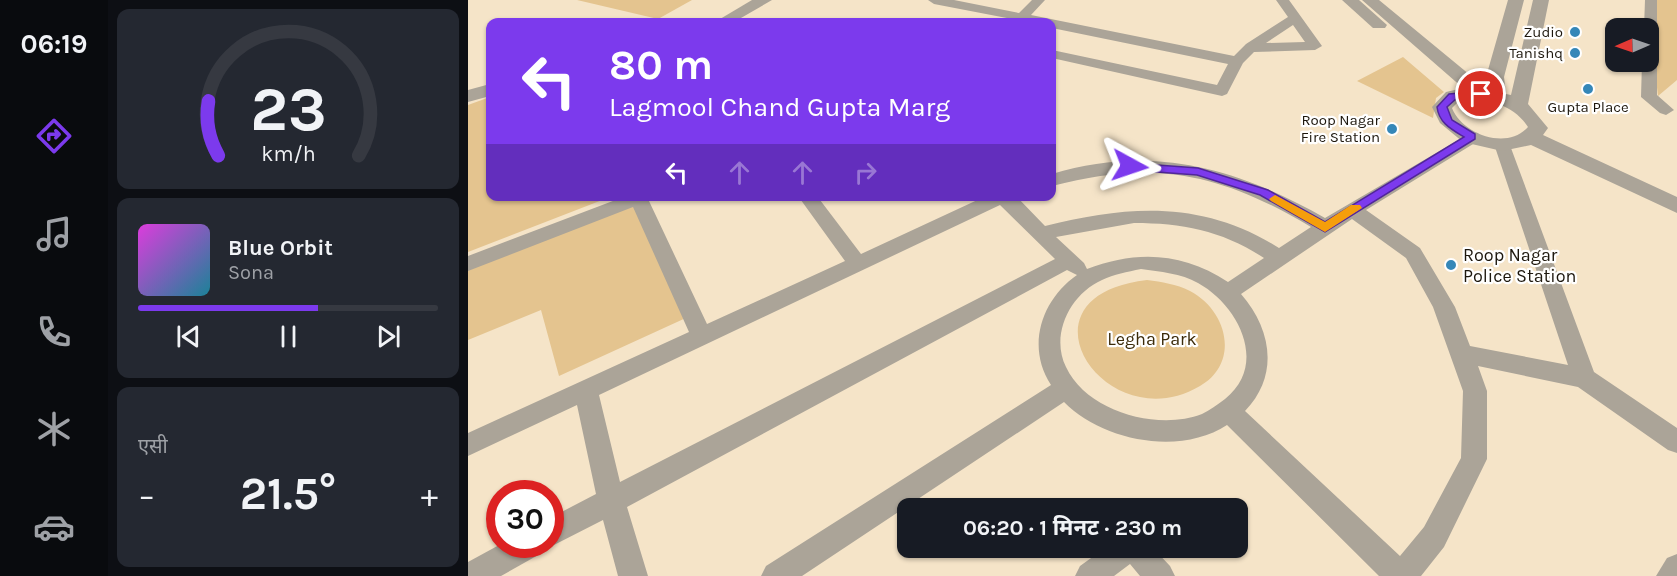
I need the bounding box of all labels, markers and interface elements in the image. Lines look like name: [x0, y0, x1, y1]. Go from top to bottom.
north arrow: [1605, 18, 1659, 72]
map controls: [1605, 18, 1659, 72]
place label: Zudio: [1523, 23, 1563, 41]
marker: Zudio: [1568, 25, 1582, 39]
text: 06:19: [21, 28, 87, 60]
text: 80 m: [609, 40, 713, 90]
icon: left: [510, 42, 588, 120]
place label: Tanishq: [1509, 44, 1563, 62]
marker: Tanishq: [1568, 46, 1582, 60]
pin: [1455, 68, 1506, 119]
text: 23: [250, 73, 326, 146]
icon: arrive: [1464, 77, 1497, 110]
marker: Gupta Place: [1581, 82, 1595, 96]
text: Lagmool Chand Gupta Marg: [609, 91, 950, 123]
place label: Gupta Place: [1547, 98, 1629, 116]
place label: Roop Nagar Fire Station: [1301, 111, 1381, 146]
icon: directions: [33, 115, 75, 157]
marker: Roop Nagar Fire Station: [1385, 122, 1399, 136]
position arrow: [1098, 134, 1162, 198]
text: km/h: [261, 141, 315, 166]
icon: left: [660, 156, 693, 189]
icon: ahead: [723, 156, 756, 189]
icon: ahead: [786, 156, 819, 189]
icon: right: [849, 156, 882, 189]
icon: music: [33, 213, 75, 255]
text: Blue Orbit: [228, 235, 333, 261]
place label: Roop Nagar Police Station: [1463, 244, 1576, 287]
marker: Roop Nagar Police Station: [1444, 258, 1458, 272]
text: Sona: [228, 261, 274, 284]
icon: phone: [33, 311, 75, 353]
icon: previous: [172, 320, 205, 353]
icon: pause: [272, 320, 305, 353]
icon: next: [372, 320, 405, 353]
park label: Legha Park: [1107, 328, 1197, 350]
icon: climate: [33, 408, 75, 450]
text: एसी: [138, 435, 168, 458]
text: 21.5°: [240, 468, 336, 520]
text: −: [138, 476, 155, 514]
text: +: [421, 476, 438, 514]
speed limit sign: 30: [486, 480, 564, 558]
icon: car: [33, 506, 75, 548]
text: 06:20 · 1 मिनट · 230 m: [963, 515, 1182, 541]

